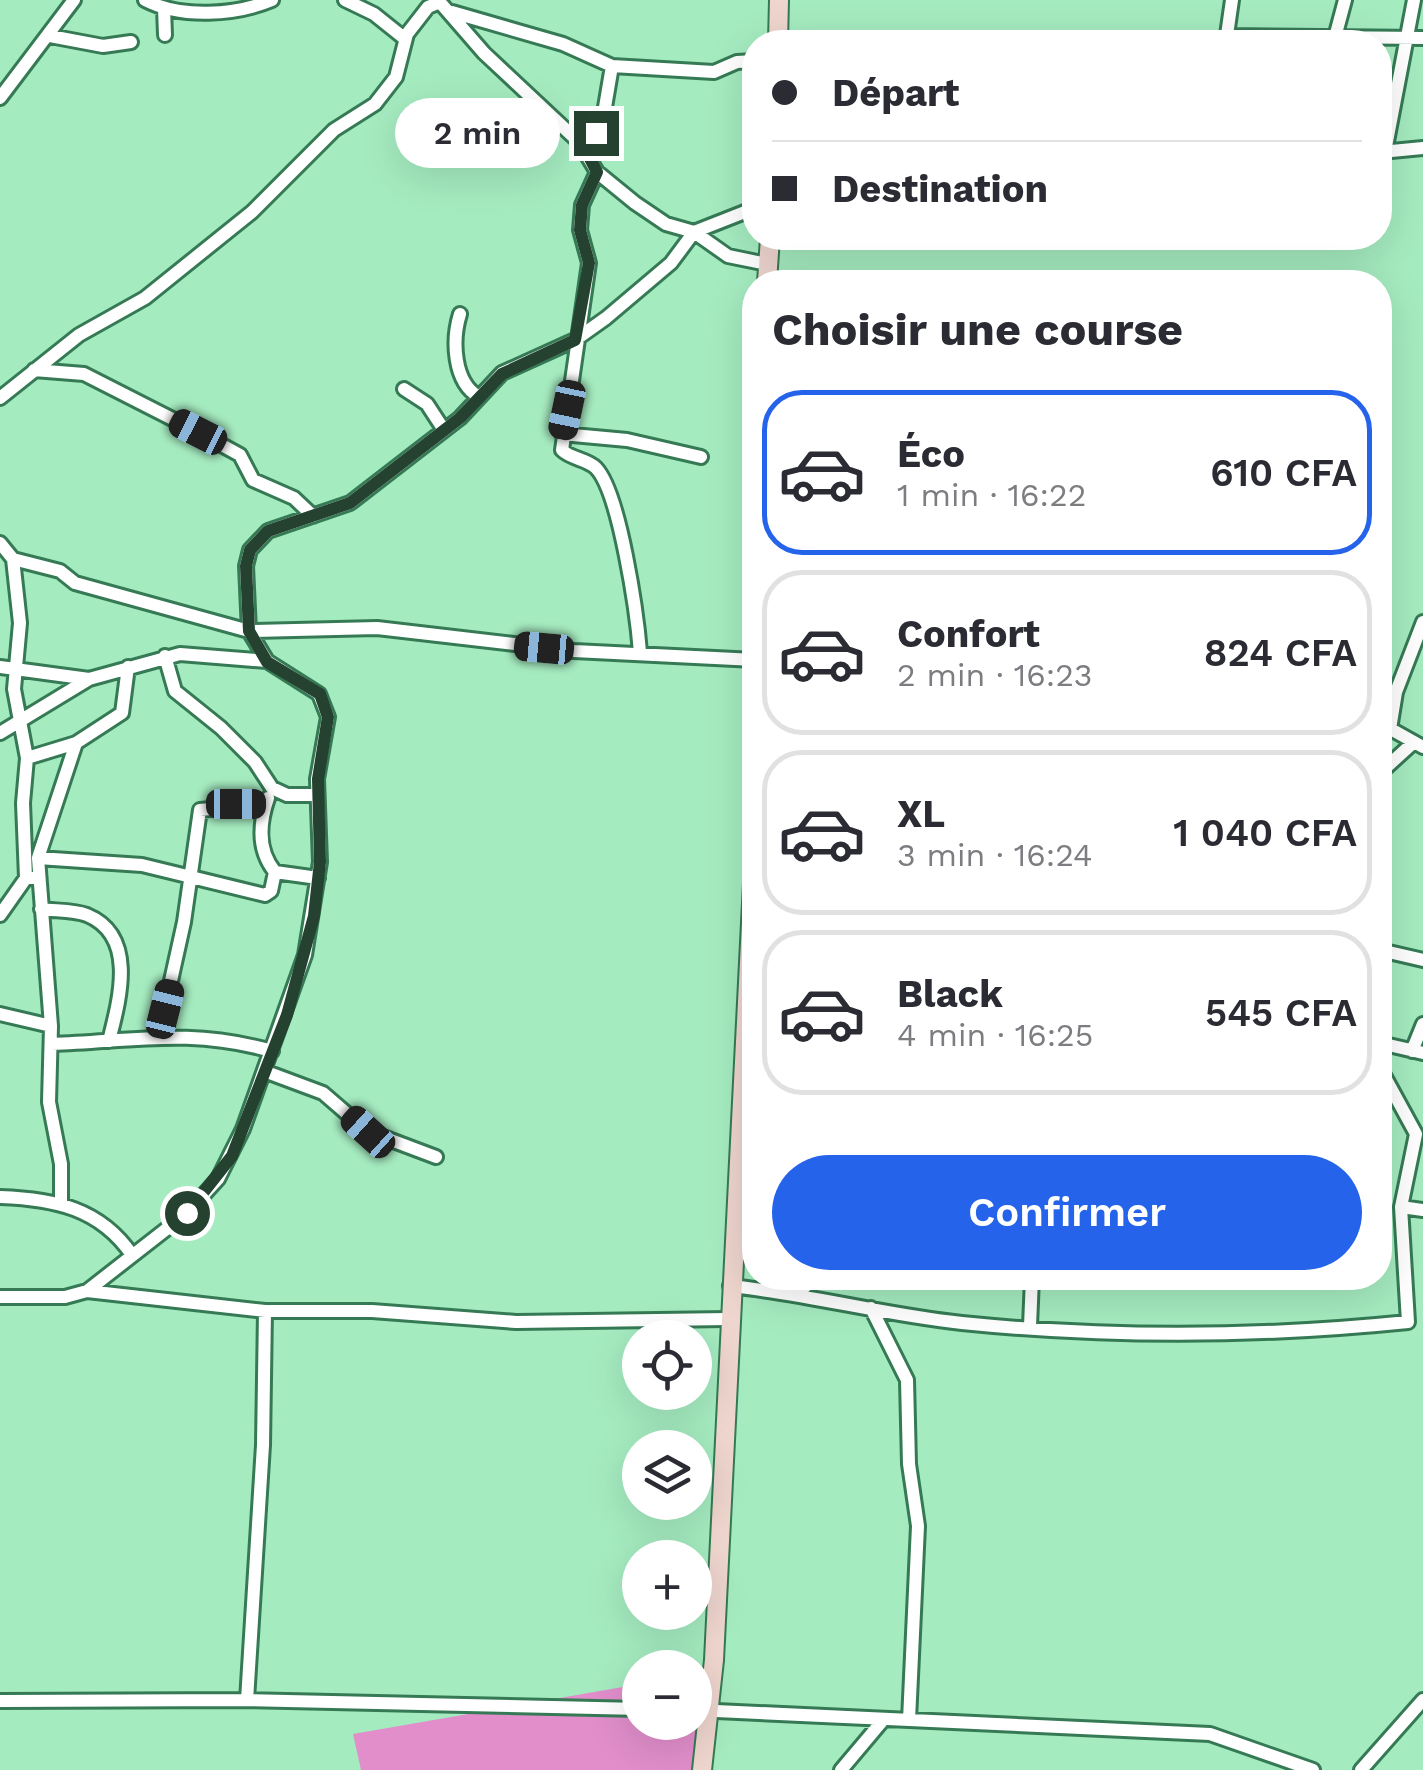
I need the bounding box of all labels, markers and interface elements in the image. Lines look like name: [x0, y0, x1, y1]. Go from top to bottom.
text: Départ: [832, 71, 959, 115]
callout: 2 min: [396, 98, 561, 168]
route end: [574, 111, 619, 156]
text: 2 min: [434, 114, 521, 152]
text: Destination: [832, 167, 1048, 211]
text: Choisir une course: [772, 303, 1183, 356]
car: [546, 378, 588, 442]
car: [164, 405, 232, 459]
icon: car: [777, 428, 867, 518]
text: Éco: [897, 432, 965, 476]
text: 610 CFA: [1210, 451, 1357, 495]
text: 1 min · 16:22: [897, 476, 1086, 514]
icon: car: [777, 608, 867, 698]
text: Confort: [897, 612, 1040, 656]
car: [513, 630, 575, 666]
text: 824 CFA: [1204, 631, 1357, 675]
text: 2 min · 16:23: [897, 656, 1093, 694]
icon: car: [777, 788, 867, 878]
car: [206, 789, 266, 819]
text: XL: [897, 792, 945, 836]
text: 1 040 CFA: [1173, 811, 1357, 855]
text: 3 min · 16:24: [897, 836, 1092, 874]
icon: car: [777, 968, 867, 1058]
text: Black: [897, 972, 1003, 1016]
car: [143, 976, 187, 1042]
text: 545 CFA: [1205, 991, 1357, 1035]
text: 4 min · 16:25: [897, 1016, 1093, 1054]
car: [336, 1101, 400, 1163]
button: Confirmer: [772, 1155, 1362, 1270]
route start: [165, 1191, 210, 1236]
map controls: [622, 1320, 712, 1740]
button: locate: [622, 1320, 712, 1410]
button: layers: [622, 1430, 712, 1520]
button: +: [622, 1540, 712, 1630]
button: −: [622, 1650, 712, 1740]

